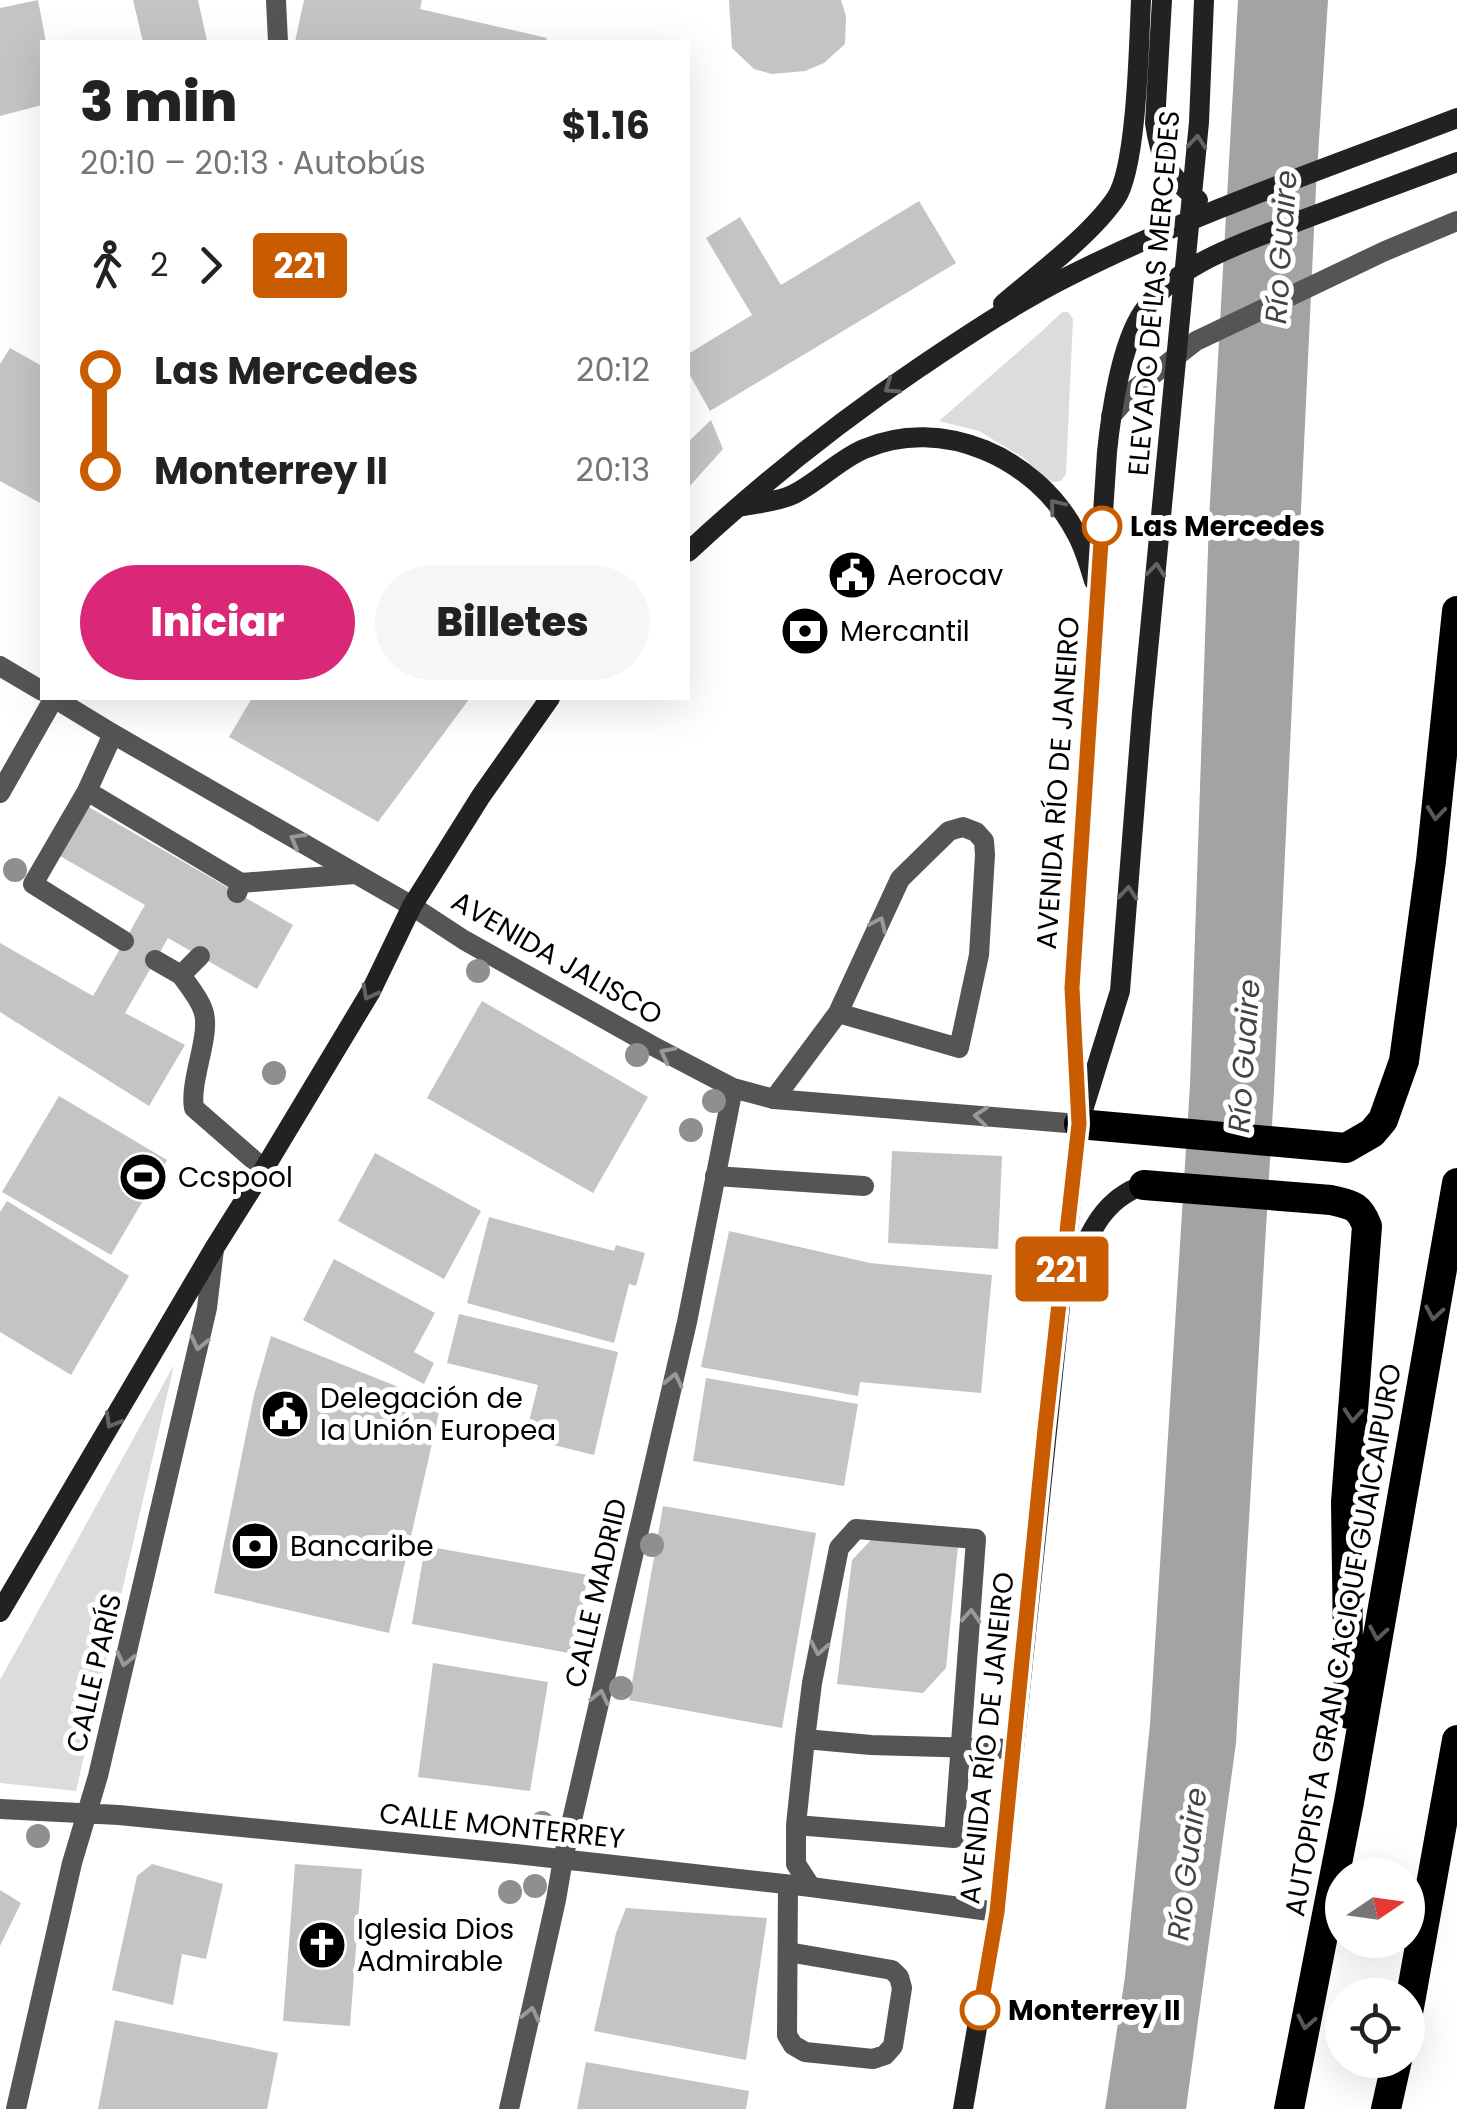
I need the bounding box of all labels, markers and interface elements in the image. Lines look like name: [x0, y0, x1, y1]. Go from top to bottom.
text: 3 min: [80, 63, 237, 140]
text: $1.16: [561, 99, 650, 152]
street label: ELEVADO DE LAS MERCEDES: [1119, 109, 1189, 477]
one-way arrow: [1186, 133, 1208, 149]
text: 20:10 – 20:13 · Autobús: [80, 140, 426, 185]
water label: Río Guaire: [1254, 169, 1308, 325]
icon: walk: [80, 238, 135, 293]
icon: forward: [183, 238, 238, 293]
text: 221: [273, 241, 327, 290]
text: 2: [150, 242, 168, 287]
text: Las Mercedes: [154, 344, 419, 397]
text: 20:12: [576, 347, 650, 392]
one-way arrow: [884, 375, 903, 393]
text: Monterrey II: [154, 444, 388, 497]
text: 20:13: [576, 447, 650, 492]
one-way arrow: [1050, 499, 1068, 517]
marker: Las Mercedes: [1083, 507, 1121, 545]
place label: Las Mercedes: [1130, 507, 1325, 546]
public building icon: Aerocav: [826, 549, 878, 601]
place label: Aerocav: [887, 556, 1004, 595]
one-way arrow: [1145, 561, 1166, 577]
button: Iniciar: [80, 565, 355, 680]
button: Billetes: [375, 565, 650, 680]
bank icon: Mercantil: [779, 605, 831, 657]
place label: Mercantil: [840, 612, 970, 651]
street label: AVENIDA RÍO DE JANEIRO: [1027, 615, 1089, 951]
one-way arrow: [1426, 805, 1447, 821]
one-way arrow: [290, 833, 308, 852]
street label: AVENIDA JALISCO: [444, 882, 670, 1034]
one-way arrow: [1117, 885, 1138, 901]
one-way arrow: [867, 917, 887, 935]
water label: Río Guaire: [1217, 978, 1271, 1134]
one-way arrow: [362, 982, 381, 1001]
one-way arrow: [660, 1046, 678, 1066]
one-way arrow: [973, 1106, 989, 1127]
sports icon: Ccspool: [117, 1151, 169, 1203]
place label: Ccspool: [178, 1158, 293, 1197]
line badge: 221: [1004, 1236, 1120, 1302]
text: 221: [1035, 1245, 1089, 1294]
one-way arrow: [1424, 1305, 1445, 1321]
one-way arrow: [190, 1334, 211, 1351]
street label: AUTOPISTA GRAN CACIQUE GUAICAIPURO: [1275, 1361, 1411, 1919]
one-way arrow: [662, 1372, 683, 1389]
place label: Delegación de la Unión Europea: [320, 1379, 556, 1450]
public building icon: Delegación de la Unión Europea: [259, 1388, 311, 1440]
one-way arrow: [1342, 1407, 1364, 1423]
one-way arrow: [105, 1410, 124, 1428]
street label: CALLE MADRID: [555, 1495, 637, 1691]
bank icon: Bancaribe: [229, 1520, 281, 1572]
place label: Bancaribe: [290, 1527, 434, 1566]
street label: AVENIDA RÍO DE JANEIRO: [950, 1570, 1024, 1906]
street label: CALLE PARÍS: [57, 1590, 131, 1756]
one-way arrow: [960, 1607, 981, 1623]
one-way arrow: [1368, 1625, 1389, 1642]
one-way arrow: [810, 1639, 831, 1656]
one-way arrow: [116, 1650, 137, 1667]
one-way arrow: [588, 1689, 609, 1706]
water label: Río Guaire: [1156, 1785, 1218, 1943]
street label: CALLE MONTERREY: [377, 1794, 627, 1858]
north arrow: [1325, 1858, 1425, 1958]
map controls: [1325, 1858, 1425, 2078]
place label: Iglesia Dios Admirable: [357, 1910, 514, 1981]
church icon: Iglesia Dios Admirable: [296, 1919, 348, 1971]
button: locate: [1325, 1978, 1425, 2078]
marker: Monterrey II: [961, 1991, 999, 2029]
place label: Monterrey II: [1008, 1991, 1180, 2030]
one-way arrow: [519, 2006, 540, 2023]
one-way arrow: [1296, 2013, 1317, 2030]

